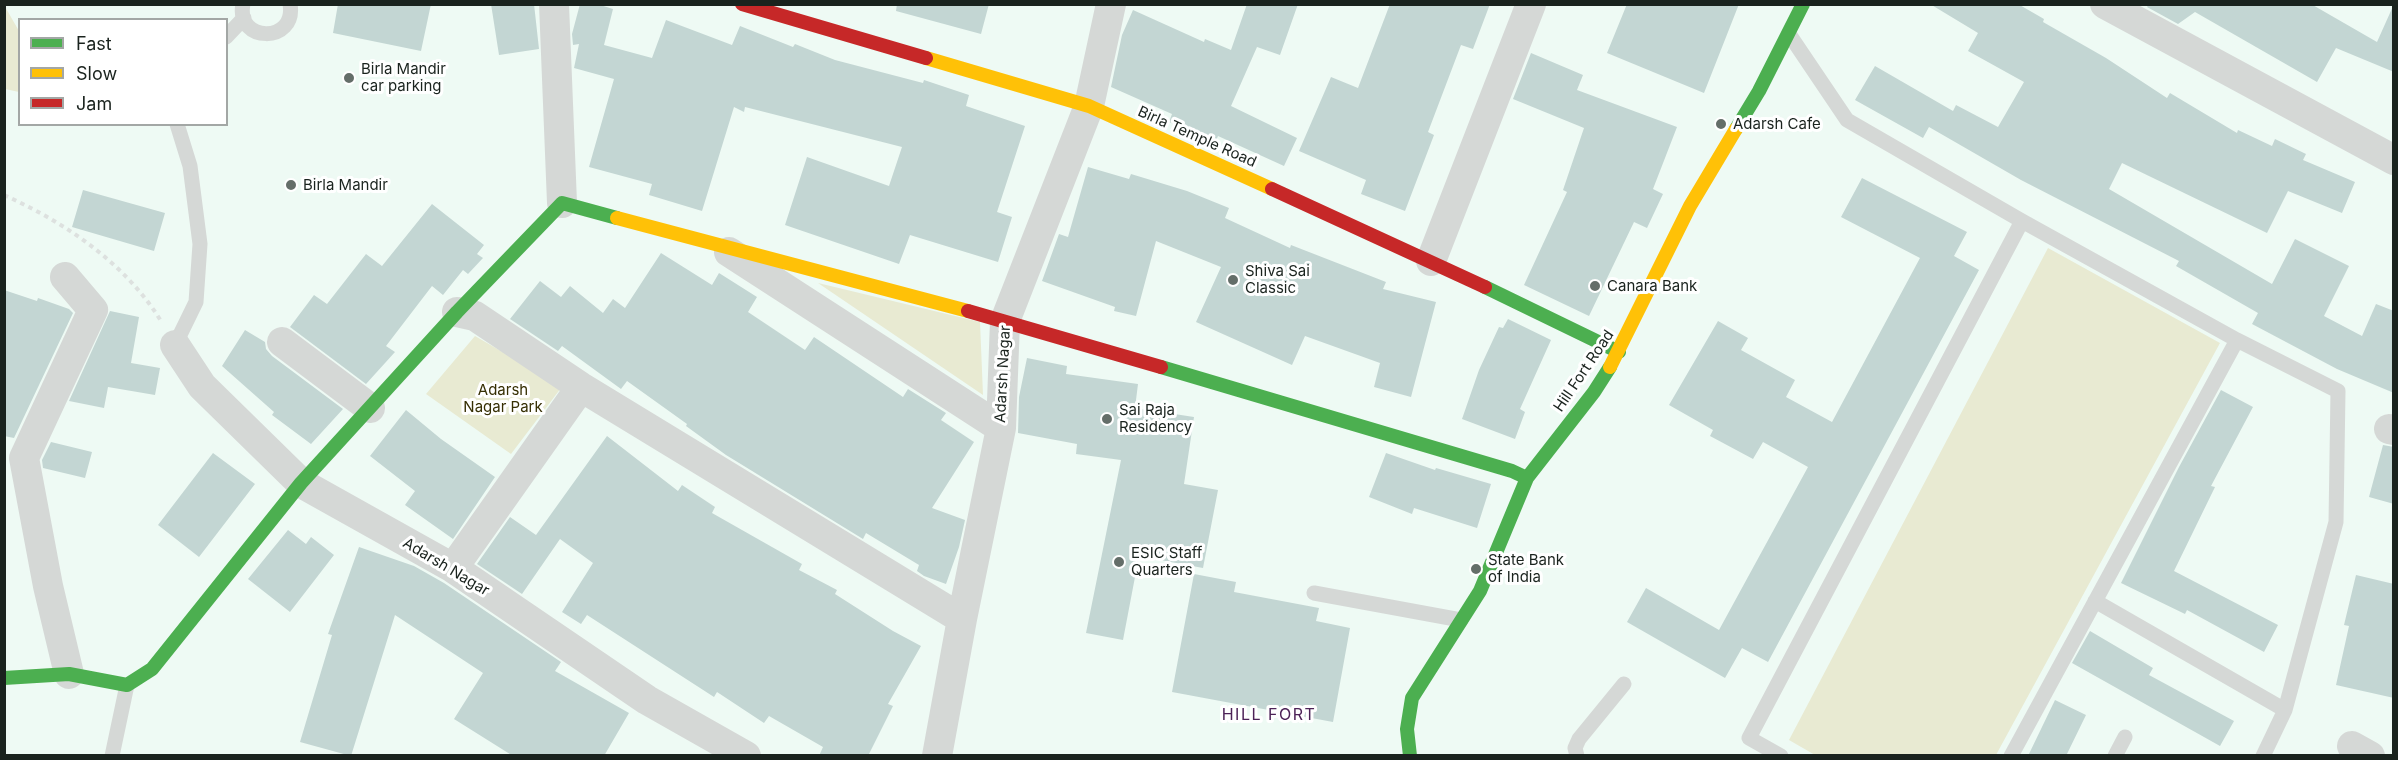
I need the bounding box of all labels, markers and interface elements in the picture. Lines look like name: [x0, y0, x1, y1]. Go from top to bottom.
legend: [18, 18, 228, 126]
text: Fast: [76, 33, 112, 54]
place label: Birla Mandir car parking: [361, 60, 446, 95]
text: Slow: [76, 63, 117, 84]
marker: Birla Mandir car parking: [342, 71, 356, 85]
text: Jam: [76, 93, 112, 114]
street label: Birla Temple Road: [1135, 103, 1259, 171]
place label: Adarsh Cafe: [1733, 115, 1821, 133]
marker: Adarsh Cafe: [1714, 117, 1728, 131]
place label: Birla Mandir: [303, 176, 388, 194]
marker: Birla Mandir: [284, 178, 298, 192]
place label: Shiva Sai Classic: [1245, 262, 1310, 297]
marker: Shiva Sai Classic: [1226, 273, 1240, 287]
place label: Canara Bank: [1607, 277, 1697, 295]
marker: Canara Bank: [1588, 279, 1602, 293]
street label: Adarsh Nagar: [991, 325, 1015, 423]
street label: Hill Fort Road: [1550, 327, 1618, 415]
park label: Adarsh Nagar Park: [463, 381, 543, 416]
place label: Sai Raja Residency: [1119, 401, 1192, 436]
marker: Sai Raja Residency: [1100, 412, 1114, 426]
street label: Adarsh Nagar: [400, 534, 492, 600]
place label: ESIC Staff Quarters: [1131, 544, 1202, 579]
place label: State Bank of India: [1488, 551, 1564, 586]
marker: ESIC Staff Quarters: [1112, 555, 1126, 569]
marker: State Bank of India: [1469, 562, 1483, 576]
district label: HILL FORT: [1222, 705, 1316, 725]

